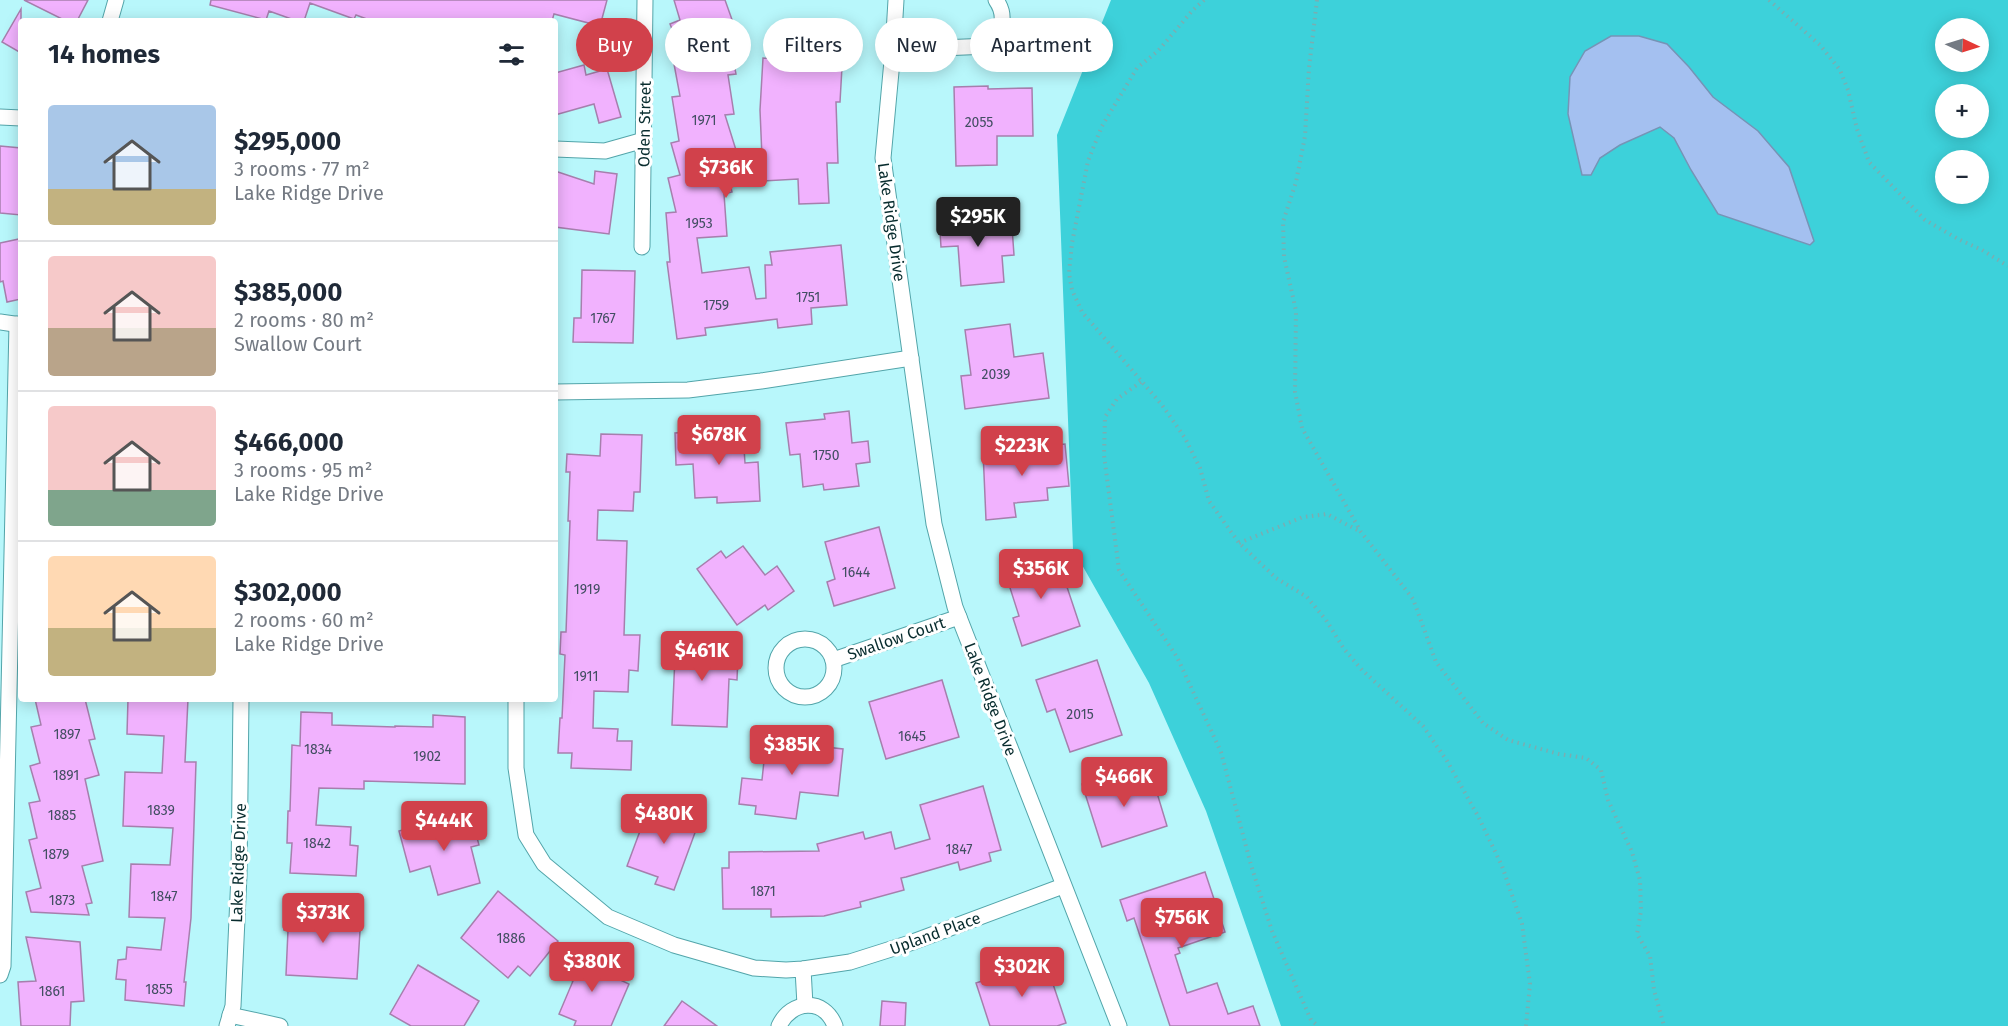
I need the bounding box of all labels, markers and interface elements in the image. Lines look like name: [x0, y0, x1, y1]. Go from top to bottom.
chip: Buy: [576, 18, 653, 72]
chip: Rent: [665, 18, 751, 72]
chip: Filters: [763, 18, 863, 72]
chip: New: [875, 18, 958, 72]
chip: Apartment: [970, 18, 1113, 72]
north arrow: [1935, 18, 1989, 72]
map controls: [1935, 18, 1989, 204]
icon: filters: [495, 38, 528, 71]
text: 14 homes: [48, 39, 160, 70]
street label: Oden Street: [634, 80, 655, 167]
button: +: [1935, 84, 1989, 138]
house number: 1971: [691, 112, 717, 129]
house number: 2055: [965, 114, 993, 131]
text: $295,000: [234, 126, 341, 157]
icon: home: [96, 129, 168, 201]
pin: $736K: [684, 148, 768, 199]
button: −: [1935, 150, 1989, 204]
text: $736K: [699, 155, 753, 179]
text: 3 rooms · 77 m²: [234, 157, 370, 181]
street label: Lake Ridge Drive: [874, 161, 909, 283]
text: Lake Ridge Drive: [234, 181, 384, 205]
pin: $295K: [936, 197, 1020, 248]
text: $295K: [950, 204, 1006, 228]
house number: 1953: [685, 215, 713, 232]
text: $385,000: [234, 277, 342, 308]
icon: home: [96, 280, 168, 352]
house number: 1751: [796, 289, 820, 306]
house number: 1759: [703, 297, 729, 314]
text: 2 rooms · 80 m²: [234, 308, 374, 332]
house number: 1767: [590, 310, 616, 327]
text: Swallow Court: [234, 332, 362, 356]
house number: 2039: [982, 366, 1010, 383]
pin: $678K: [677, 415, 761, 466]
text: $678K: [691, 422, 747, 446]
pin: $223K: [980, 426, 1064, 477]
text: $466,000: [234, 427, 344, 458]
icon: home: [96, 430, 168, 502]
text: $223K: [995, 433, 1049, 457]
house number: 1750: [813, 447, 840, 464]
text: 3 rooms · 95 m²: [234, 458, 373, 482]
text: Lake Ridge Drive: [234, 482, 384, 506]
pin: $356K: [999, 549, 1083, 600]
text: $356K: [1013, 556, 1069, 580]
house number: 1644: [842, 564, 871, 581]
text: $302,000: [234, 577, 342, 608]
icon: home: [96, 580, 168, 652]
house number: 1919: [574, 581, 600, 598]
text: 2 rooms · 60 m²: [234, 608, 374, 632]
street label: Swallow Court: [845, 613, 948, 664]
pin: $461K: [660, 631, 744, 682]
text: Lake Ridge Drive: [234, 632, 384, 656]
text: $461K: [675, 638, 729, 662]
street label: Lake Ridge Drive: [960, 640, 1021, 759]
house number: 1911: [573, 668, 599, 685]
house number: 2015: [1066, 706, 1094, 723]
pin: $385K: [750, 725, 834, 776]
house number: 1897: [54, 726, 80, 743]
house number: 1645: [898, 728, 926, 745]
text: $385K: [764, 732, 820, 756]
house number: 1834: [304, 741, 333, 758]
house number: 1902: [413, 748, 441, 765]
pin: $466K: [1082, 757, 1166, 808]
text: $466K: [1095, 764, 1153, 788]
house number: 1891: [53, 767, 79, 784]
pin: $480K: [622, 794, 706, 845]
pin: $444K: [402, 801, 486, 852]
text: $480K: [635, 801, 693, 825]
house number: 1839: [147, 802, 175, 819]
street label: Lake Ridge Drive: [227, 803, 250, 923]
house number: 1885: [48, 807, 76, 824]
text: $444K: [415, 808, 473, 832]
house number: 1842: [303, 835, 331, 852]
house number: 1847: [945, 841, 973, 858]
house number: 1879: [43, 846, 69, 863]
house number: 1871: [750, 883, 776, 900]
house number: 1847: [150, 888, 178, 905]
house number: 1873: [49, 892, 75, 909]
pin: $373K: [281, 893, 365, 944]
pin: $756K: [1140, 898, 1224, 949]
text: $373K: [296, 900, 350, 924]
text: $756K: [1155, 905, 1209, 929]
street label: Upland Place: [887, 908, 983, 959]
house number: 1886: [497, 930, 525, 947]
pin: $380K: [550, 942, 634, 993]
pin: $302K: [980, 947, 1064, 998]
text: $380K: [563, 949, 621, 973]
text: $302K: [994, 954, 1050, 978]
house number: 1855: [145, 981, 173, 998]
house number: 1861: [39, 983, 65, 1000]

